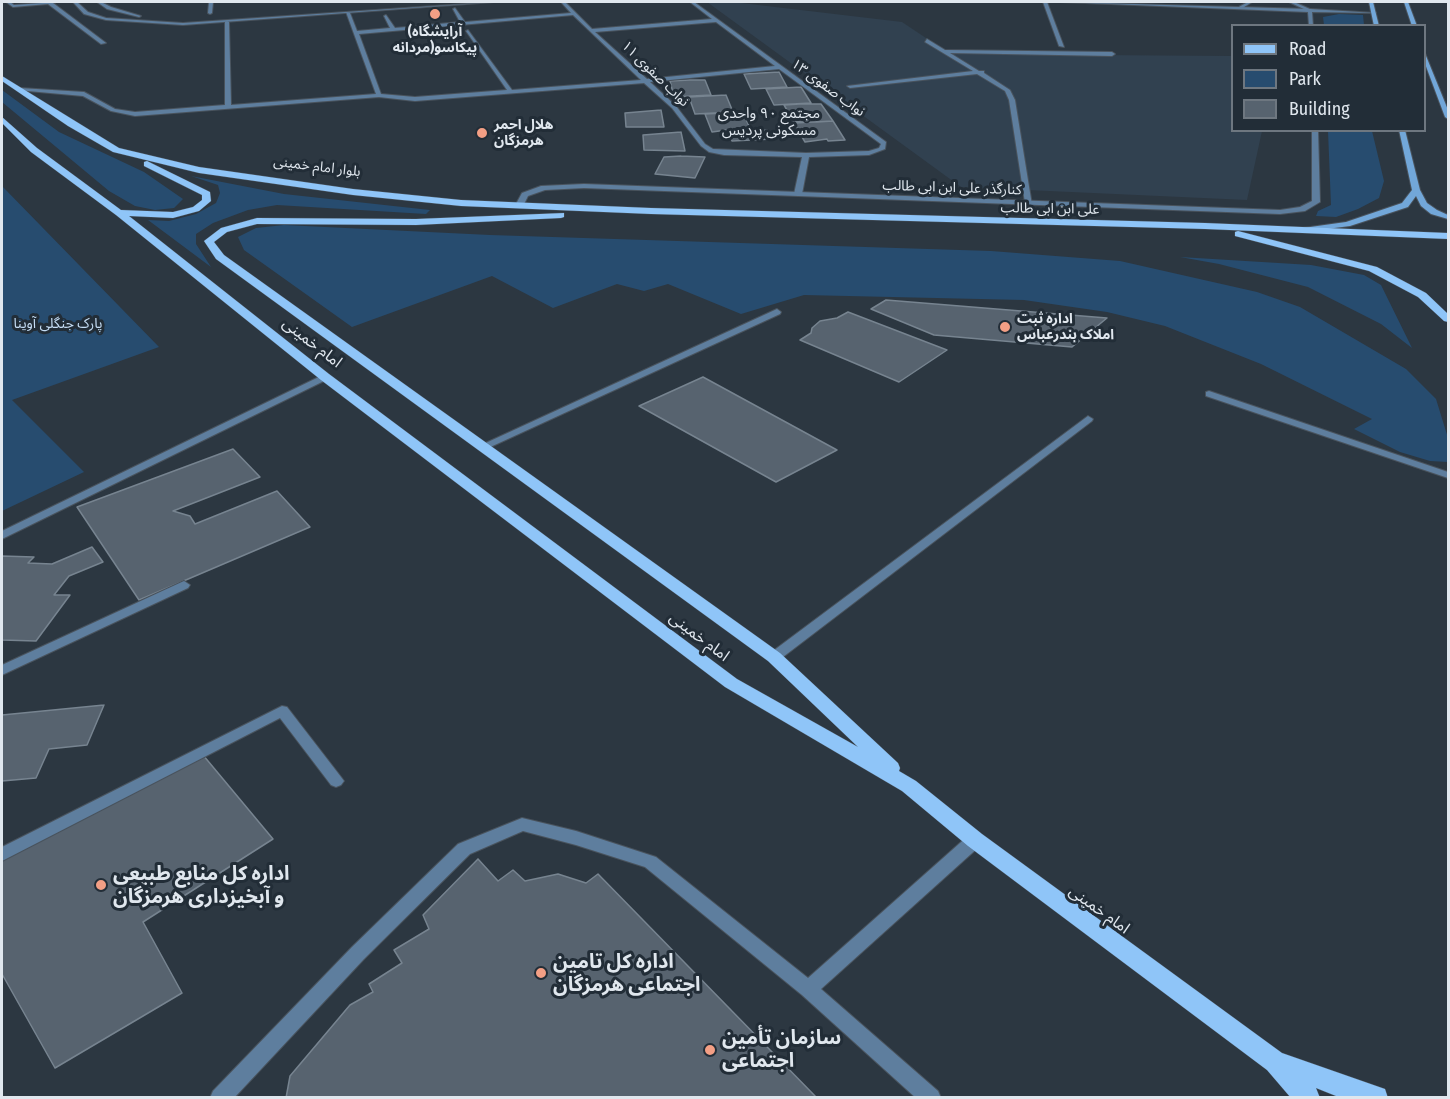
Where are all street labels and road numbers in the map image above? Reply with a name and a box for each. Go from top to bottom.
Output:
street label: نواب صفوی ۱۱ [618,38,692,110]
street label: نواب صفوی ۱۳ [788,56,868,120]
street label: بلوار امام خمینی [272,153,362,181]
street label: کنارگذر علی ابن ابی طالب [882,177,1022,199]
street label: علی ابن ابی طالب [1001,200,1099,218]
street label: امام خمینی [278,314,346,372]
street label: امام خمینی [665,608,733,666]
street label: امام خمینی [1065,882,1133,938]

